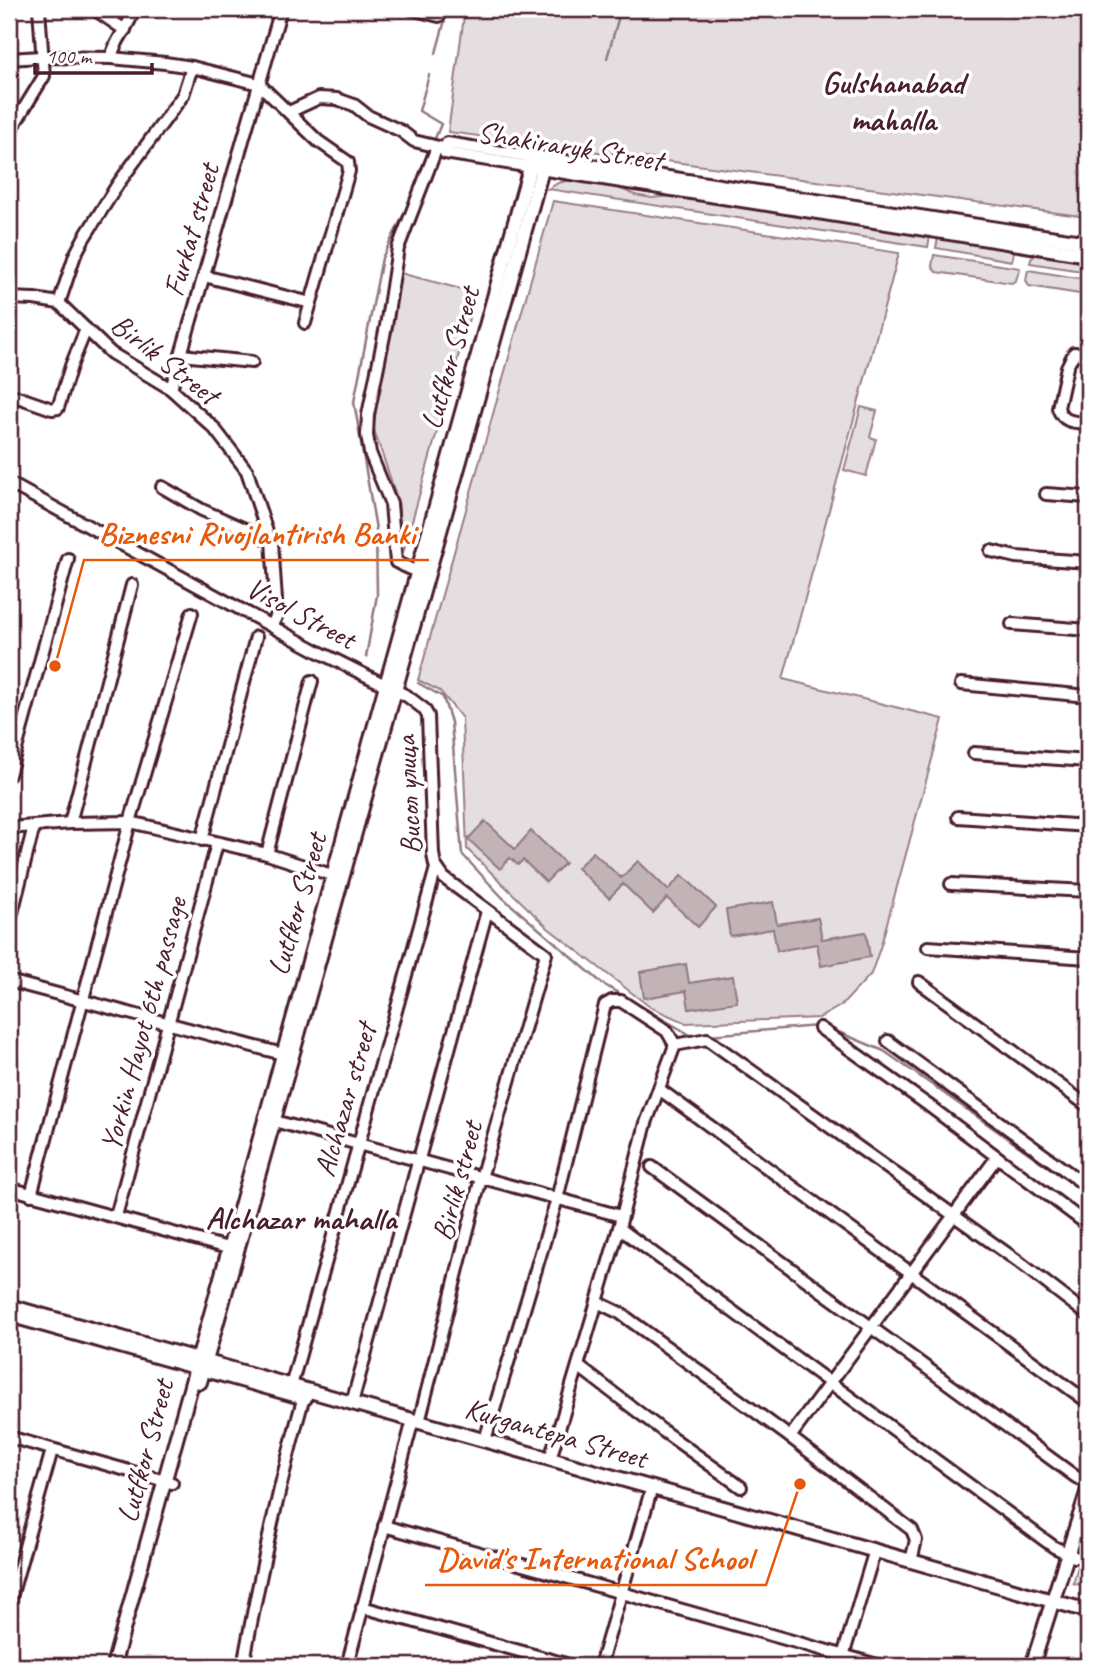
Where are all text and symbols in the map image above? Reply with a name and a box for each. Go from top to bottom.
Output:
scale bar [35,32,152,76]
text: 100 m [46,43,93,69]
district label: Gulshanabad mahalla [822,62,969,140]
street label: Shakiraryk Street [475,113,669,180]
street label: Furkat street [154,157,229,300]
street label: Lutfkor Street [412,280,489,433]
street label: Birlik Street [103,305,230,415]
callout: Biznesni Rivojlantirish Banki [84,507,429,560]
text: Biznesni Rivojlantirish Banki [99,513,419,554]
street label: Visol Street [240,568,365,659]
street label: Висол улица [386,733,430,855]
street label: Lutfkor Street [259,826,336,979]
street label: Yorkin Hayot 6th passage [91,891,196,1155]
street label: Alchazar street [305,1015,386,1181]
street label: Birlik street [423,1114,492,1245]
district label: Alchazar mahalla [206,1198,399,1239]
street label: Lutfkor Street [108,1373,183,1526]
street label: Kurgantepa Street [461,1389,654,1478]
callout: David's International School [425,1532,766,1585]
text: David's International School [438,1538,759,1579]

